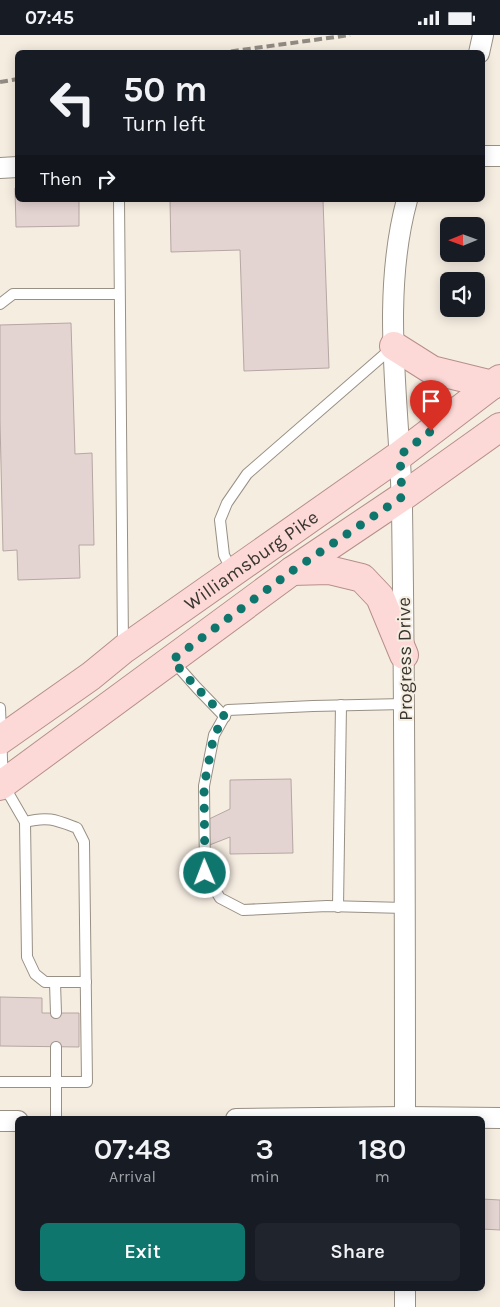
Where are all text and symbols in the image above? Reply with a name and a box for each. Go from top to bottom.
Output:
text: 07:45 [25,7,74,29]
text: 50 m [123,69,208,110]
icon: left [40,70,105,135]
text: Turn left [123,111,206,137]
icon: right [92,165,120,193]
text: Then [40,168,82,190]
north arrow [440,217,485,263]
map controls [440,217,485,317]
button: sound [440,272,485,317]
pin [410,380,452,431]
icon: arrive [417,387,445,415]
street label: Williamsburg Pike [180,506,323,615]
street label: Progress Drive [393,597,417,721]
position arrow [178,846,230,898]
text: 07:48 [94,1131,171,1167]
text: 3 [256,1131,274,1167]
text: 180 [358,1131,406,1167]
text: Arrival [109,1167,156,1186]
text: min [250,1167,279,1186]
text: m [375,1167,390,1186]
button: Exit [40,1223,245,1281]
button: Share [255,1223,460,1281]

